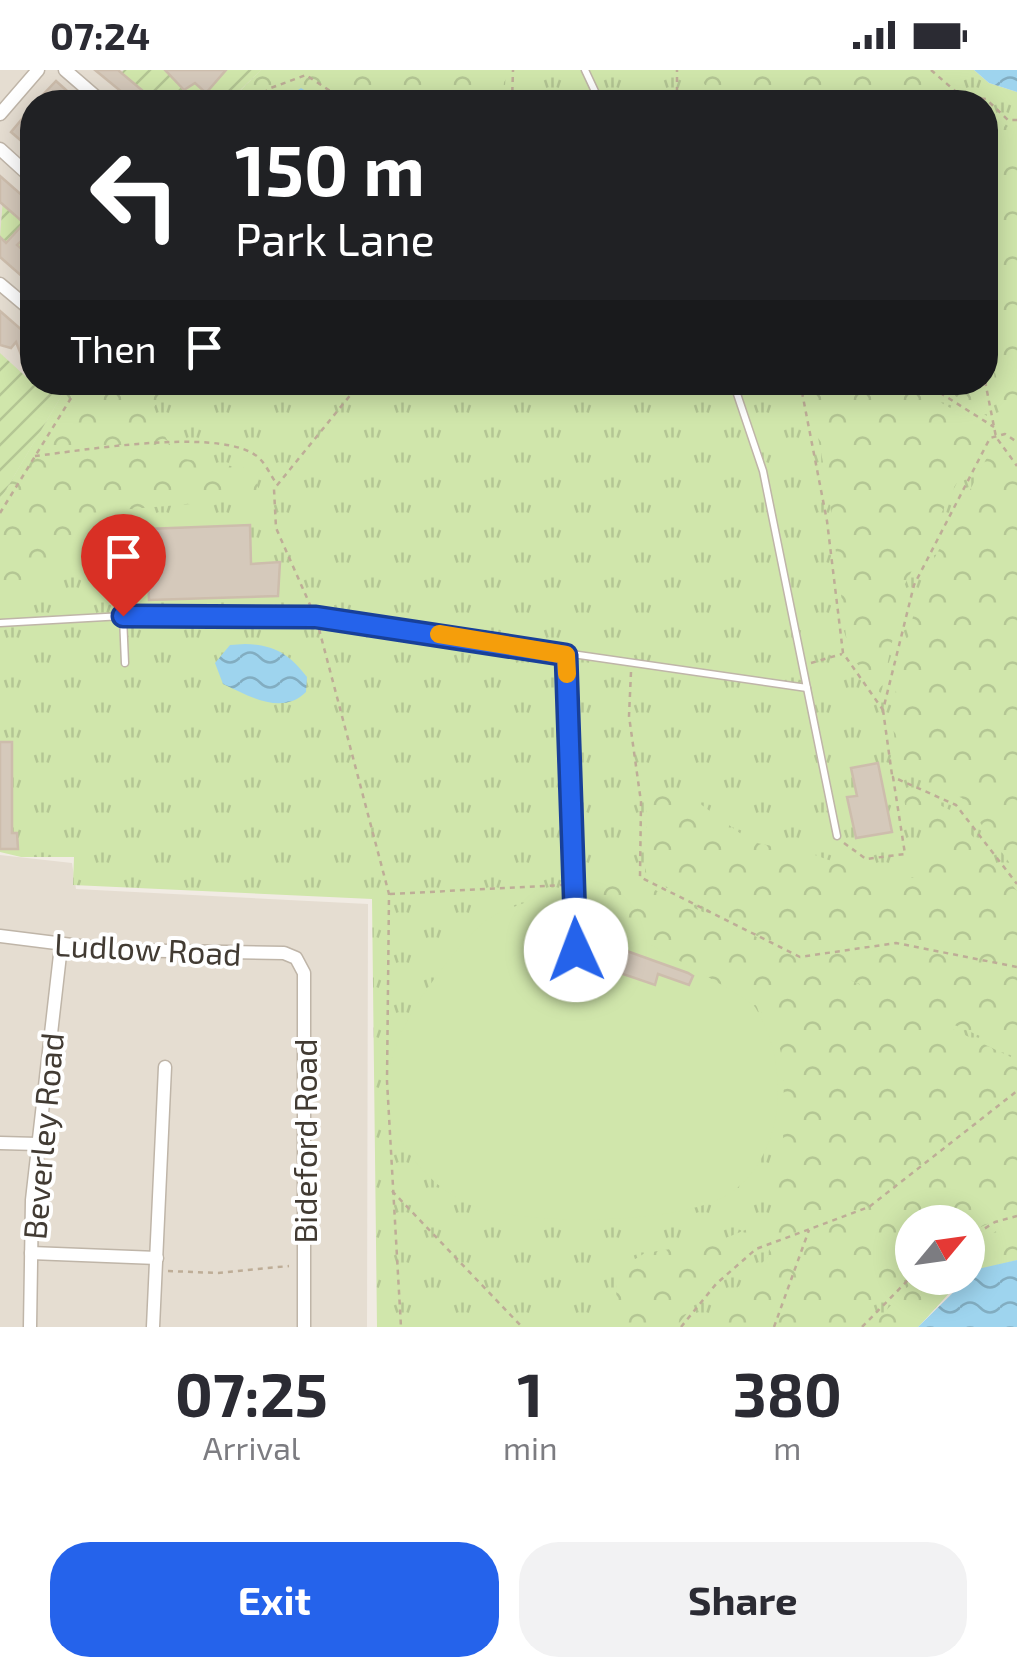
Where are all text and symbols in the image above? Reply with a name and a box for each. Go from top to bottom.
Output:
text: 07:24 [50,12,150,58]
text: 150 m [235,126,425,210]
icon: left [70,130,200,260]
text: Park Lane [235,211,435,265]
icon: arrive [177,320,232,375]
text: Then [70,325,157,371]
pin [81,514,166,617]
icon: arrive [96,529,151,584]
position arrow [524,898,628,1002]
street label: Ludlow Road [54,924,242,972]
street label: Beverley Road [14,1031,70,1241]
street label: Bideford Road [285,1038,323,1244]
north arrow [895,1205,985,1295]
map controls [895,1205,985,1295]
text: 07:25 [175,1357,328,1429]
text: 1 [517,1357,543,1429]
text: 380 [733,1357,842,1429]
text: Arrival [203,1428,300,1466]
text: min [503,1428,558,1466]
text: m [773,1428,801,1466]
button: Exit [50,1542,499,1657]
button: Share [519,1542,967,1657]

